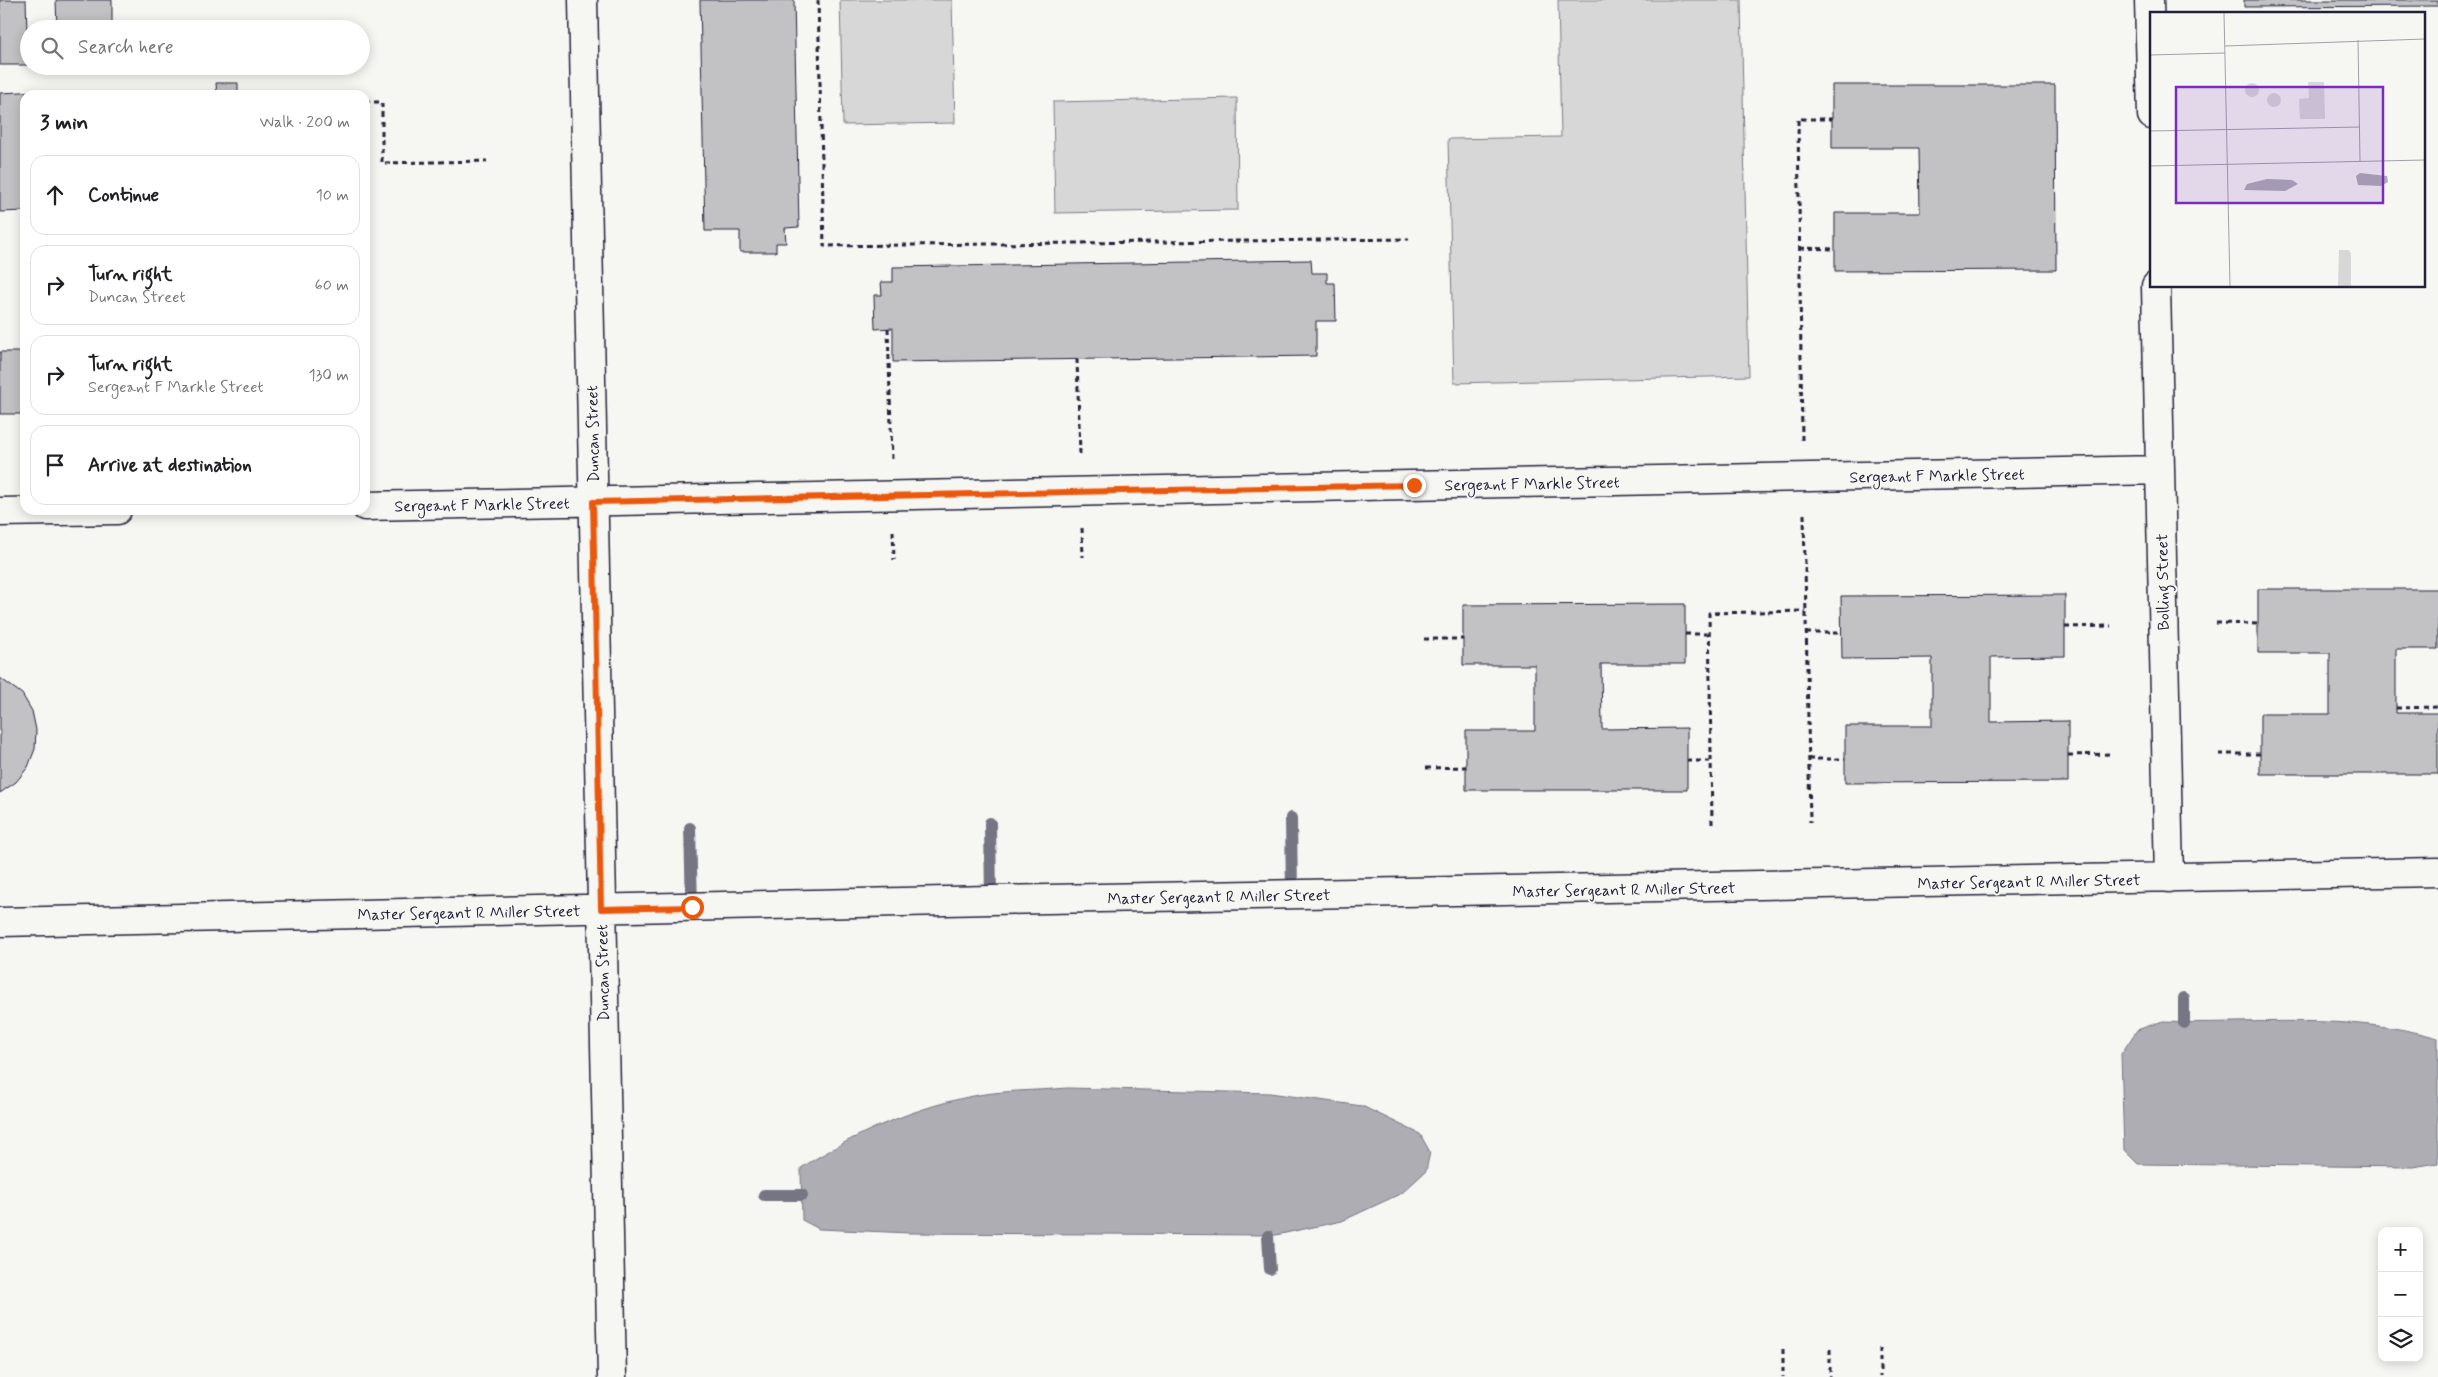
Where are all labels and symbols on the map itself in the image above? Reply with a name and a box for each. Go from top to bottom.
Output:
inset map [2150,12,2426,288]
street label: Duncan Street [582,385,605,483]
street label: Sergeant F Markle Street [1849,464,2025,490]
street label: Sergeant F Markle Street [1444,472,1620,498]
route end [1403,474,1426,497]
street label: Sergeant F Markle Street [394,493,570,519]
street label: Bolling Street [2152,533,2176,631]
street label: Master Sergeant R Miller Street [1917,870,2141,895]
street label: Master Sergeant R Miller Street [1512,878,1736,903]
street label: Master Sergeant R Miller Street [1107,885,1331,910]
route start [681,896,704,919]
street label: Master Sergeant R Miller Street [357,901,581,926]
street label: Duncan Street [592,924,615,1022]

